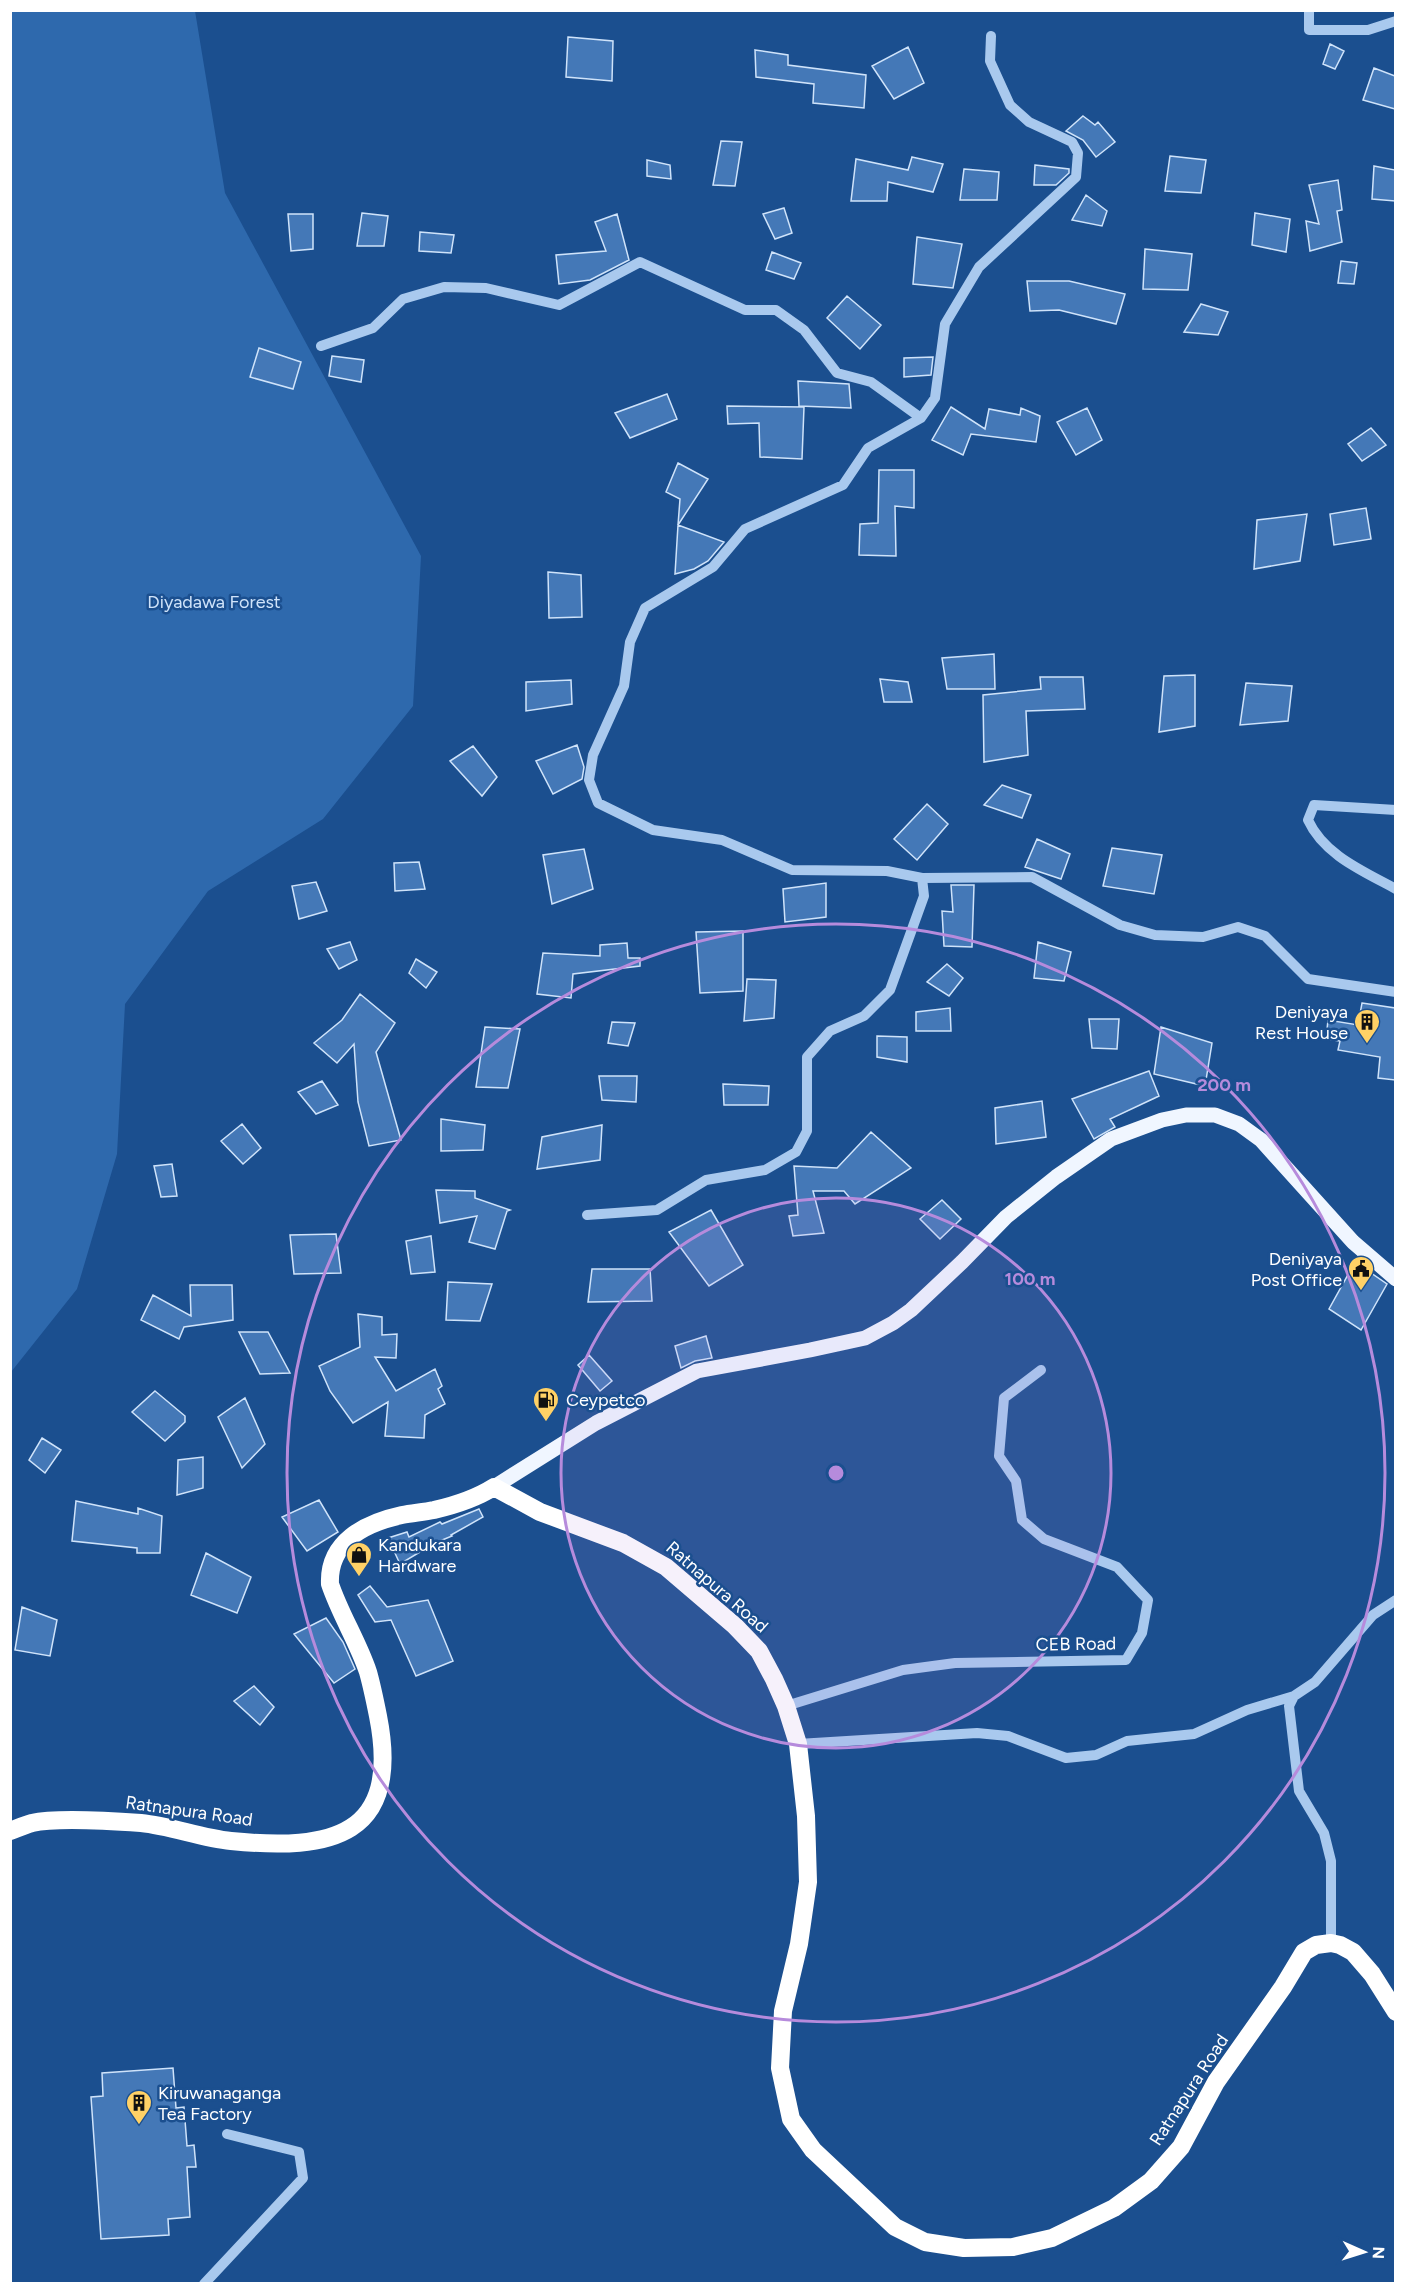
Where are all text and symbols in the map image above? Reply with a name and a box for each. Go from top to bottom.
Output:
park label: Diyadawa Forest [147,591,281,613]
place label: Deniyaya Rest House [1255,1001,1348,1044]
building icon: Deniyaya Rest House [1352,1007,1382,1045]
text: 200 m [1197,1074,1251,1096]
place label: Deniyaya Post Office [1251,1248,1342,1291]
public building icon: Deniyaya Post Office [1346,1254,1376,1292]
text: 100 m [1005,1268,1055,1290]
fuel station icon: Ceypetco [531,1385,561,1423]
place label: Ceypetco [566,1389,645,1411]
centre of rings [826,1463,846,1483]
place label: Kandukara Hardware [378,1534,462,1577]
street label: Ratnapura Road [661,1537,773,1637]
shop icon: Kandukara Hardware [344,1540,374,1578]
street label: CEB Road [1036,1632,1116,1656]
street label: Ratnapura Road [124,1791,254,1831]
street label: Ratnapura Road [1145,2030,1233,2150]
place label: Kiruwanaganga Tea Factory [158,2082,281,2125]
building icon: Kiruwanaganga Tea Factory [124,2088,154,2126]
north arrow [1334,2222,1394,2282]
text: N [1369,2246,1388,2259]

